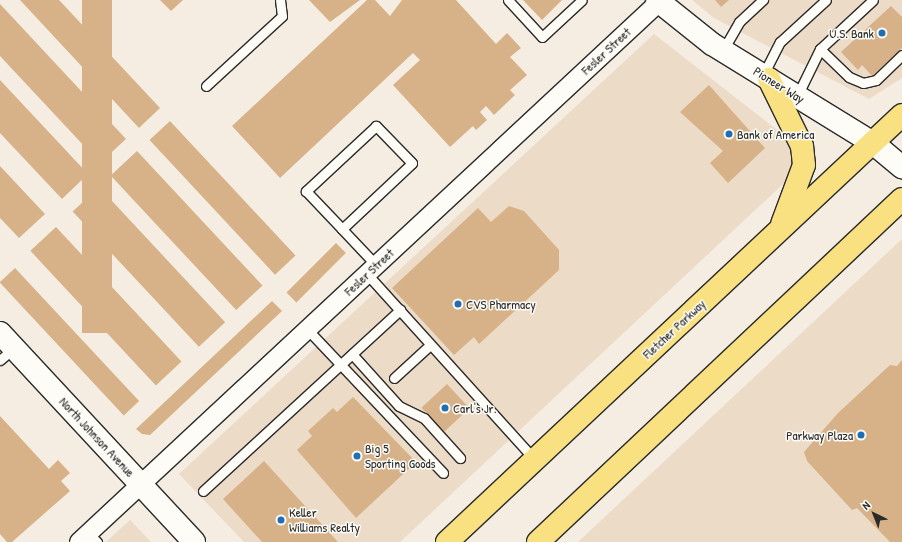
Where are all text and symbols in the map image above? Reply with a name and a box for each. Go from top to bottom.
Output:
street label: Fesler Street [578,24,634,78]
place label: U.S. Bank [829,25,874,41]
marker: U.S. Bank [877,28,887,38]
street label: Pioneer Way [751,63,807,107]
place label: Bank of America [737,126,814,142]
marker: Bank of America [724,129,734,139]
street label: Fesler Street [341,245,397,299]
place label: CVS Pharmacy [466,296,536,312]
street label: Fletcher Parkway [639,296,709,362]
marker: CVS Pharmacy [453,299,463,309]
street label: North Johnson Avenue [56,394,138,480]
place label: Carl's Jr. [453,400,496,416]
marker: Carl's Jr. [440,403,450,413]
place label: Parkway Plaza [786,427,853,443]
marker: Parkway Plaza [856,430,866,440]
place label: Big 5 Sporting Goods [365,441,436,472]
marker: Big 5 Sporting Goods [352,451,362,461]
north arrow [854,494,894,534]
text: N [859,498,873,512]
place label: Keller Williams Realty [289,505,360,536]
marker: Keller Williams Realty [276,515,286,525]

